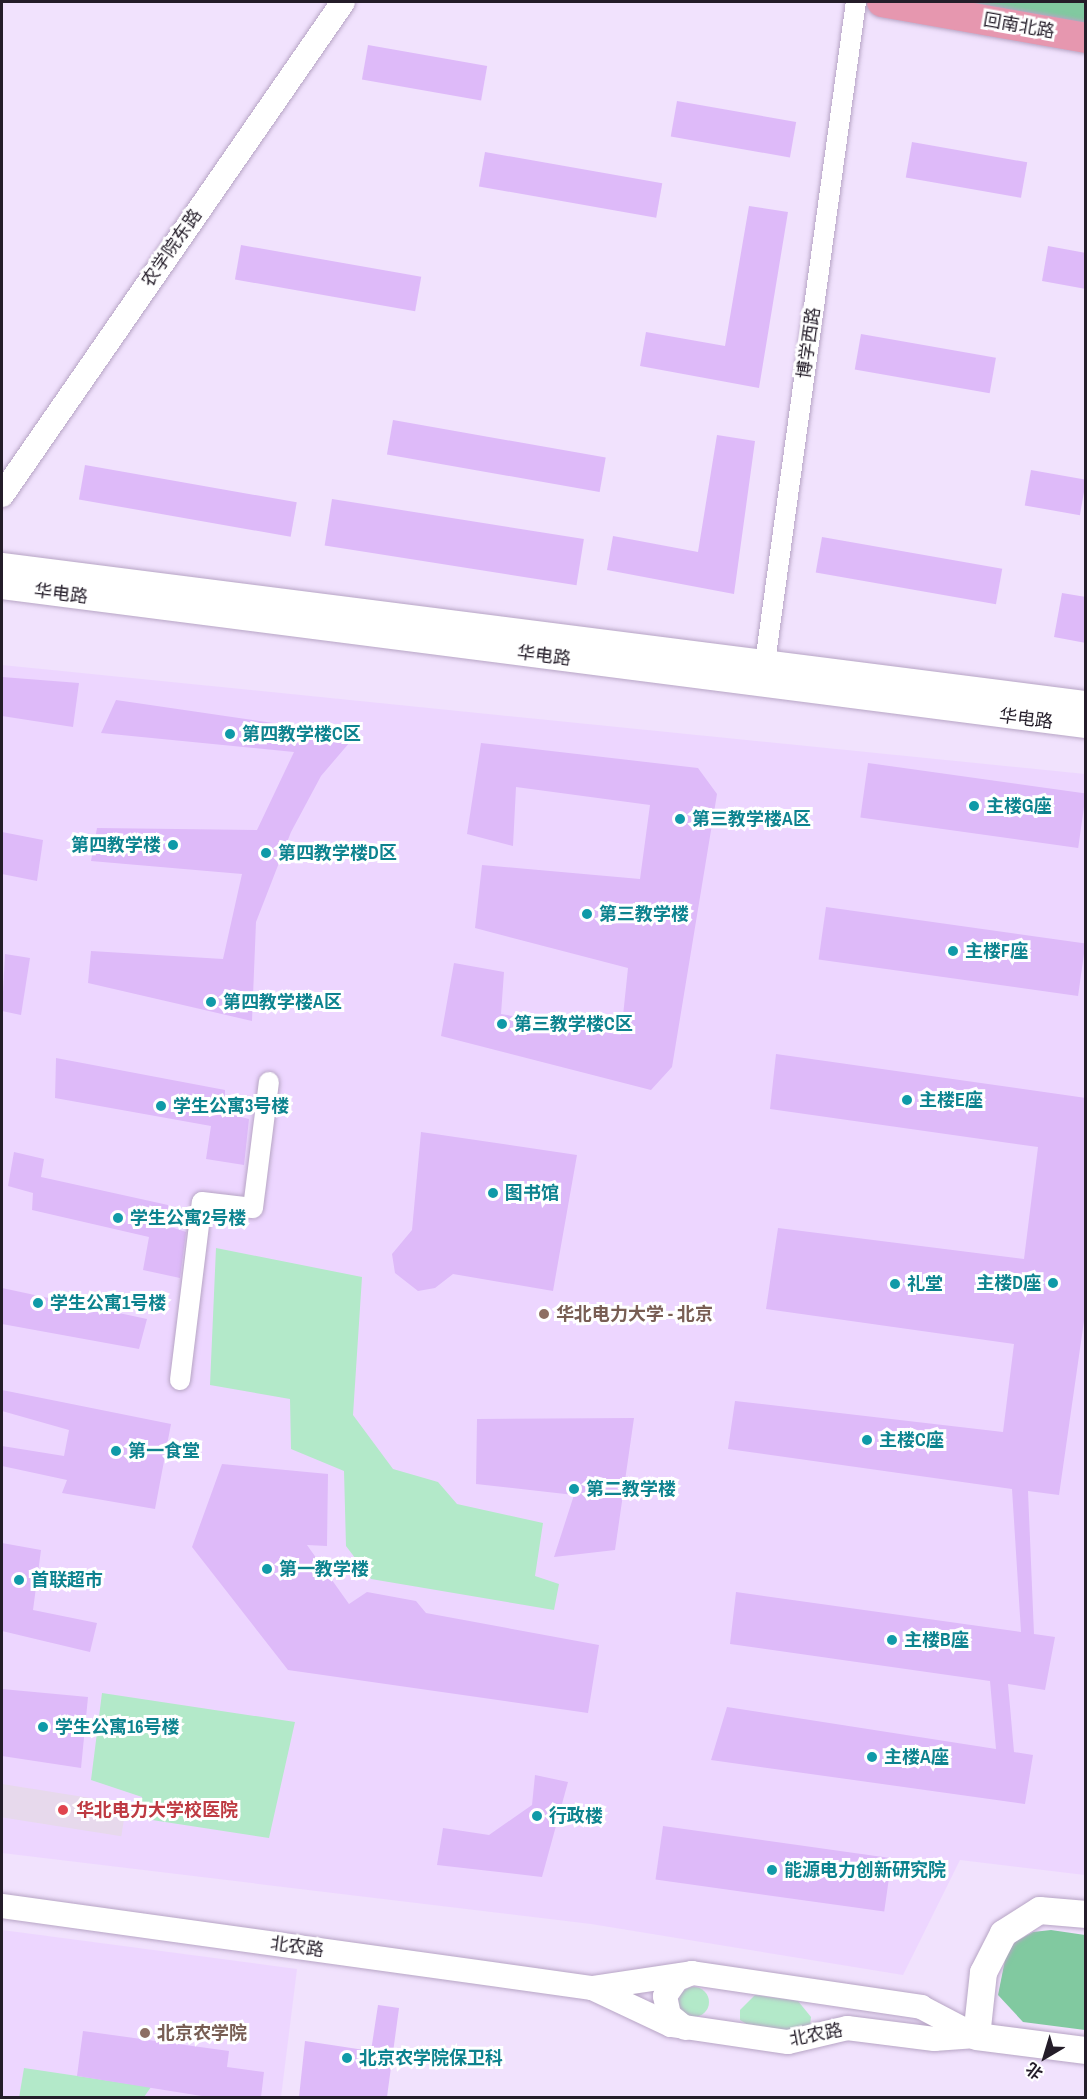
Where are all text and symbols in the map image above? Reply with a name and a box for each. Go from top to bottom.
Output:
street label: 回南北路 [982,9,1056,43]
street label: 农学院东路 [137,205,207,291]
street label: 博学西路 [793,306,825,380]
street label: 华电路 [33,580,89,608]
street label: 华电路 [516,642,572,670]
street label: 华电路 [998,705,1054,733]
place label: 第四教学楼C区 [242,723,361,745]
marker: 第四教学楼C区 [223,727,237,741]
place label: 主楼G座 [986,795,1051,817]
marker: 主楼G座 [967,799,981,813]
place label: 第三教学楼A区 [692,808,811,830]
marker: 第三教学楼A区 [673,812,687,826]
place label: 第四教学楼 [71,834,161,856]
marker: 第四教学楼 [166,838,180,852]
place label: 第四教学楼D区 [278,842,397,864]
marker: 第四教学楼D区 [259,846,273,860]
place label: 第三教学楼 [599,903,689,925]
marker: 第三教学楼 [580,907,594,921]
place label: 主楼F座 [965,940,1028,962]
marker: 主楼F座 [946,944,960,958]
place label: 第四教学楼A区 [223,991,342,1013]
marker: 第四教学楼A区 [204,995,218,1009]
place label: 第三教学楼C区 [514,1013,633,1035]
marker: 第三教学楼C区 [495,1017,509,1031]
place label: 主楼E座 [919,1089,983,1111]
marker: 主楼E座 [900,1093,914,1107]
place label: 学生公寓3号楼 [173,1095,289,1117]
marker: 学生公寓3号楼 [154,1099,168,1113]
place label: 图书馆 [505,1182,559,1204]
marker: 图书馆 [486,1186,500,1200]
place label: 学生公寓2号楼 [130,1207,246,1229]
marker: 学生公寓2号楼 [111,1211,125,1225]
place label: 主楼D座 [976,1272,1041,1294]
place label: 礼堂 [907,1273,943,1295]
marker: 主楼D座 [1046,1276,1060,1290]
marker: 礼堂 [888,1277,902,1291]
place label: 学生公寓1号楼 [50,1292,166,1314]
marker: 学生公寓1号楼 [31,1296,45,1310]
place label: 华北电力大学 - 北京 [556,1303,713,1325]
marker: 华北电力大学 - 北京 [537,1307,551,1321]
place label: 主楼C座 [879,1429,944,1451]
marker: 主楼C座 [860,1433,874,1447]
place label: 第一食堂 [128,1440,200,1462]
marker: 第一食堂 [109,1444,123,1458]
place label: 第二教学楼 [586,1478,676,1500]
marker: 第二教学楼 [567,1482,581,1496]
place label: 第一教学楼 [279,1558,369,1580]
marker: 第一教学楼 [260,1562,274,1576]
place label: 首联超市 [31,1569,103,1591]
marker: 首联超市 [12,1573,26,1587]
place label: 主楼B座 [904,1629,969,1651]
marker: 主楼B座 [885,1633,899,1647]
place label: 学生公寓16号楼 [55,1716,179,1738]
marker: 学生公寓16号楼 [36,1720,50,1734]
place label: 主楼A座 [884,1746,949,1768]
marker: 主楼A座 [865,1750,879,1764]
place label: 华北电力大学校医院 [76,1799,238,1821]
marker: 华北电力大学校医院 [54,1801,72,1819]
place label: 行政楼 [549,1805,603,1827]
marker: 行政楼 [530,1809,544,1823]
place label: 能源电力创新研究院 [784,1859,946,1881]
marker: 能源电力创新研究院 [765,1863,779,1877]
street label: 北农路 [269,1933,325,1961]
street label: 北农路 [787,2019,845,2051]
place label: 北京农学院 [157,2022,247,2044]
marker: 北京农学院 [138,2026,152,2040]
north arrow [1015,2027,1075,2087]
place label: 北京农学院保卫科 [359,2047,503,2069]
marker: 北京农学院保卫科 [340,2051,354,2065]
text: 北 [1021,2058,1047,2085]

